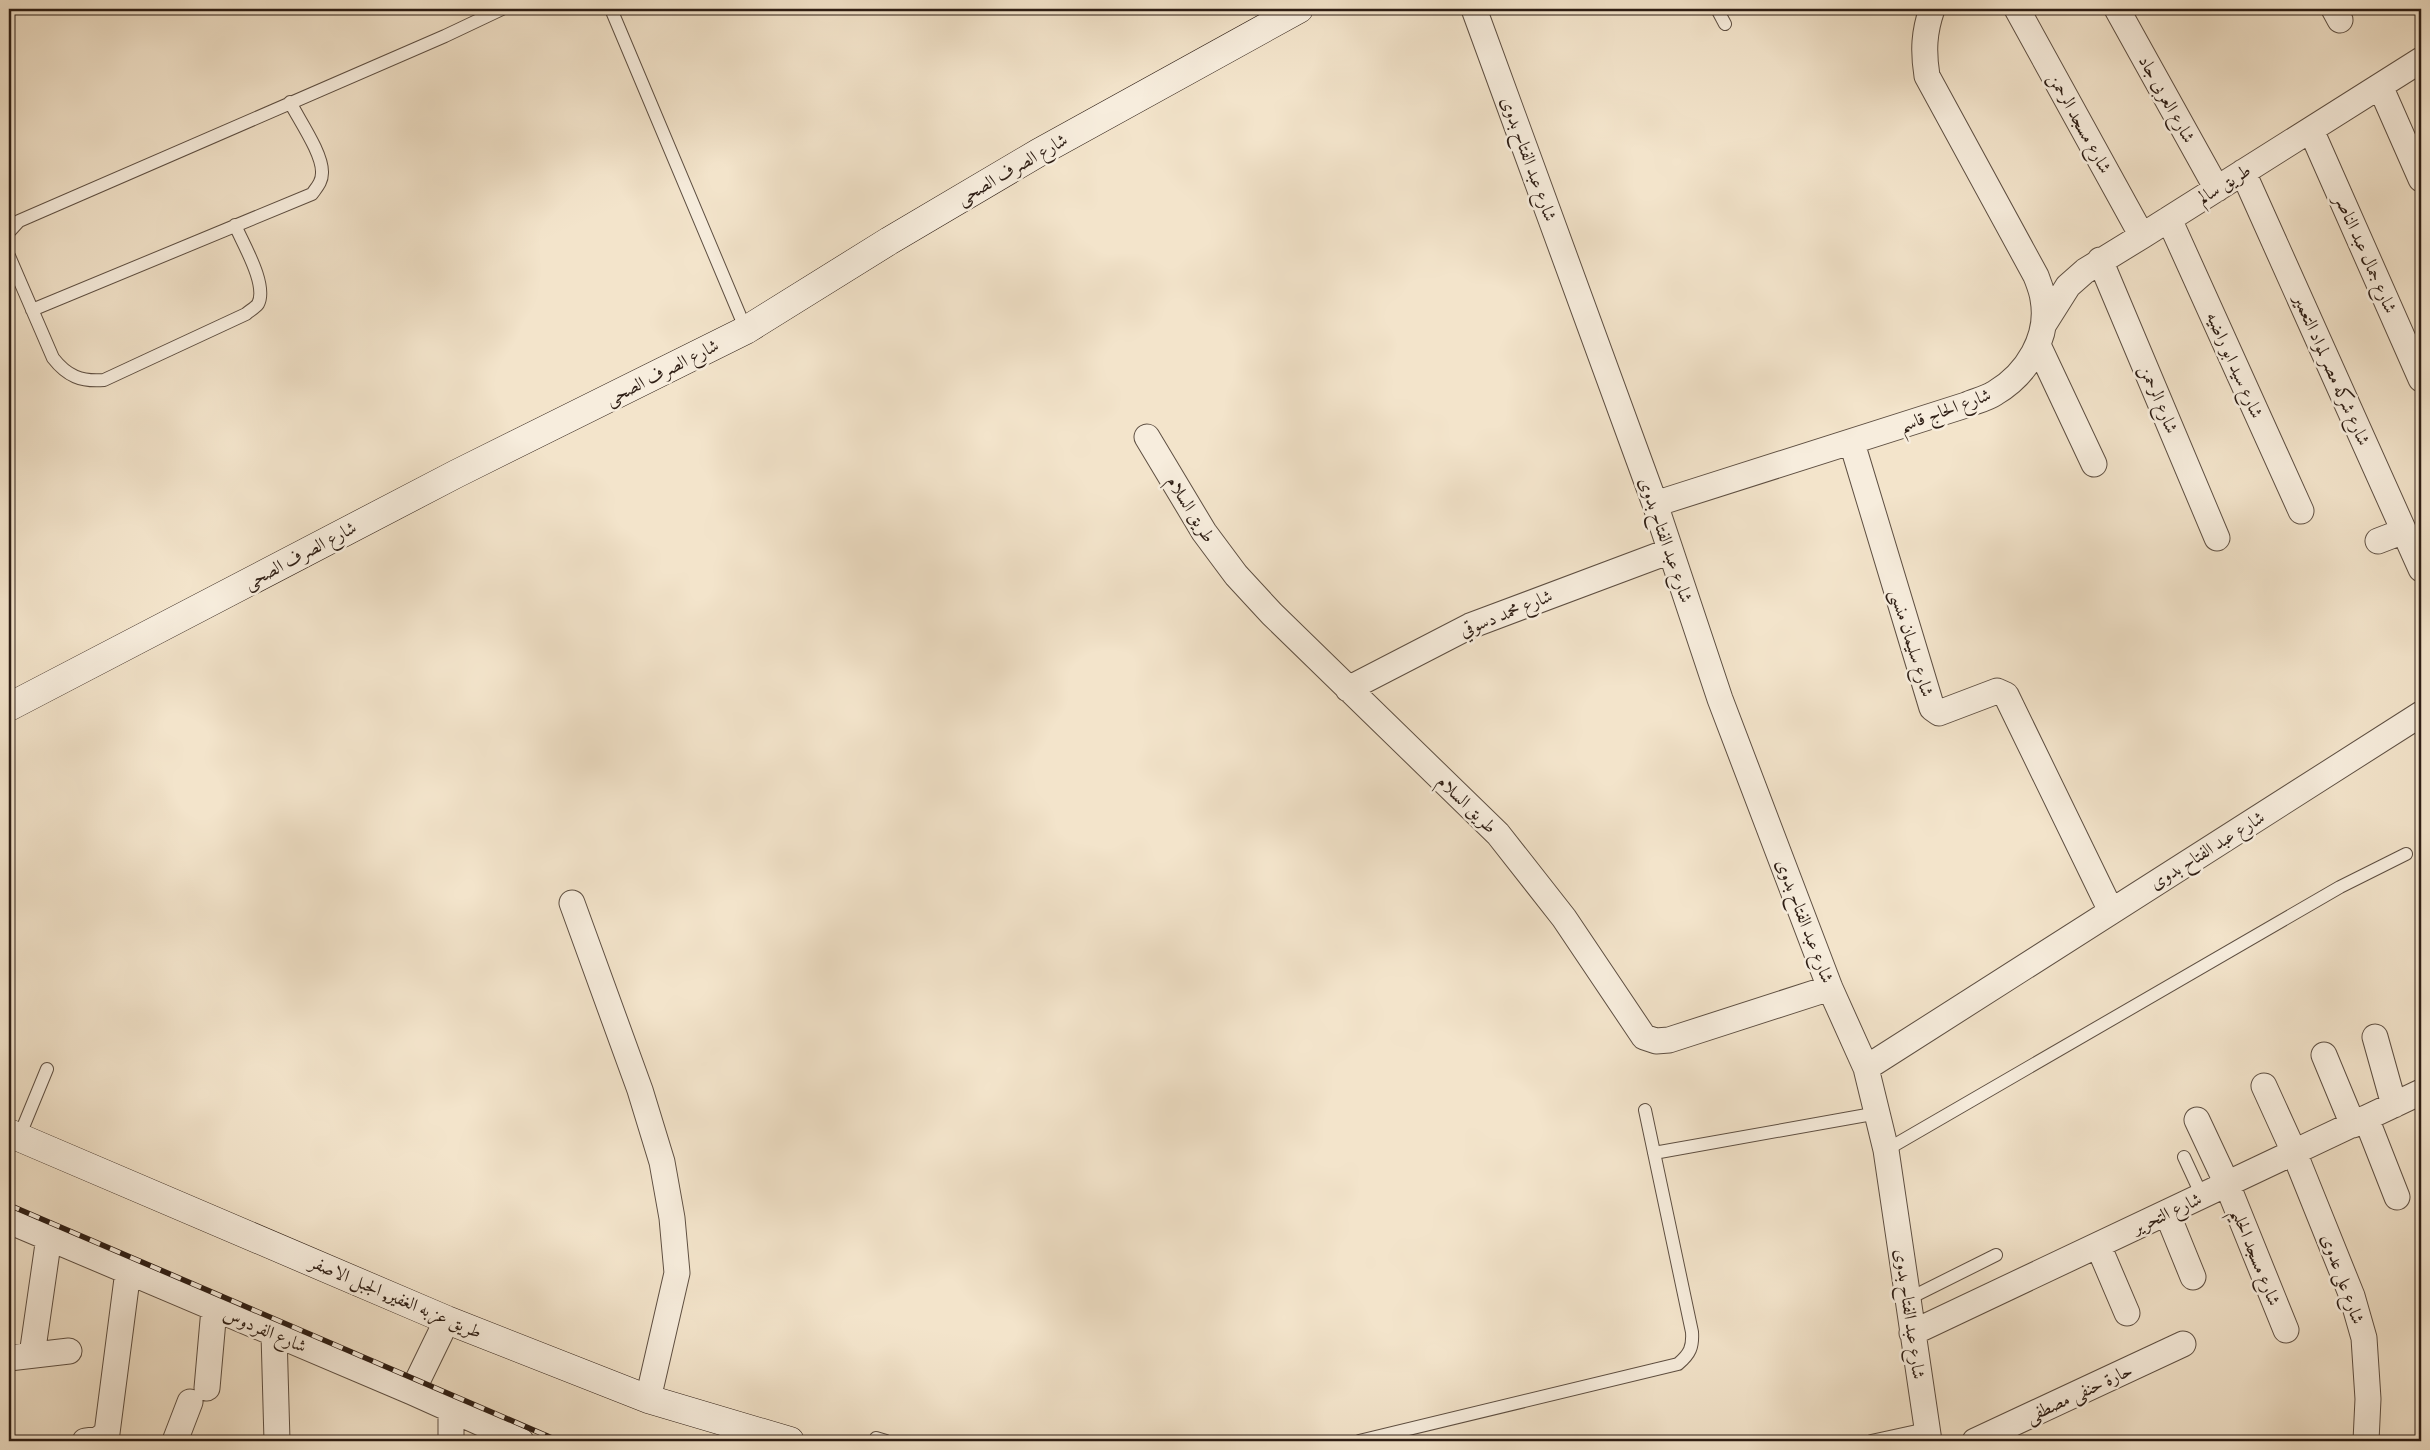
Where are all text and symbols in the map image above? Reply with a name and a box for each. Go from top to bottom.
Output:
street label: شارع العربى جاد [2130,52,2199,149]
street label: شارع مسجد الرحمن [2040,69,2116,179]
street label: شارع عبد الفتاح بدوى [1492,94,1561,226]
street label: شارع الصرف الصحى [953,129,1073,213]
street label: طريق سالم [2194,160,2258,213]
street label: شارع جمال عبد الناصر [2326,190,2401,318]
street label: شارع شركه مصر لمواد التعمير [2284,289,2375,450]
street label: شارع سيد ابو راضيه [2198,309,2267,423]
street label: شارع الصرف الصحى [602,335,724,414]
street label: شارع الرحمن [2131,362,2182,438]
street label: شارع الحاج قاسم [1896,384,1996,443]
street label: طريق السلام [1158,472,1219,549]
street label: شارع عبد الفتاح بدوى [1630,475,1697,607]
street label: شارع الصرف الصحى [240,517,362,597]
street label: شارع محمد دسوقي [1457,585,1557,645]
street label: شارع سليمان منسى [1881,587,1938,701]
street label: طريق السلام [1429,771,1501,841]
street label: شارع عبد الفتاح بدوى [2146,807,2271,898]
street label: شارع عبد الفتاح بدوى [1767,856,1838,988]
street label: شارع التحرير [2128,1188,2207,1243]
street label: شارع مسجد الحليم [2220,1205,2285,1312]
street label: شارع على عدوى [2313,1231,2369,1328]
street label: شارع عبد الفتاح بدوى [1885,1248,1929,1381]
street label: طريق عزبه الغفير, الجبل الاصفر [304,1251,485,1345]
street label: شارع الفردوس [219,1304,310,1361]
street label: حارة حنفى مصطفى [2023,1360,2137,1429]

